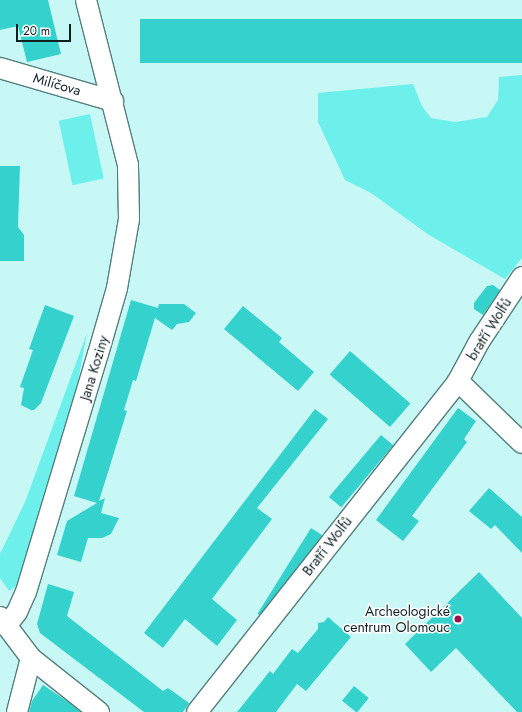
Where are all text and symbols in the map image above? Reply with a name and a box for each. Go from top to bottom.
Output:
scale bar [18,16,73,42]
text: 20 m [23,22,50,40]
street label: Milíčova [31,69,83,99]
street label: bratří Wolfů [463,295,515,363]
street label: Jana Koziny [76,334,112,402]
street label: Bratří Wolfů [299,513,355,579]
place label: Archeologické centrum Olomouc [344,603,450,636]
marker: Archeologické centrum Olomouc [453,614,463,624]

